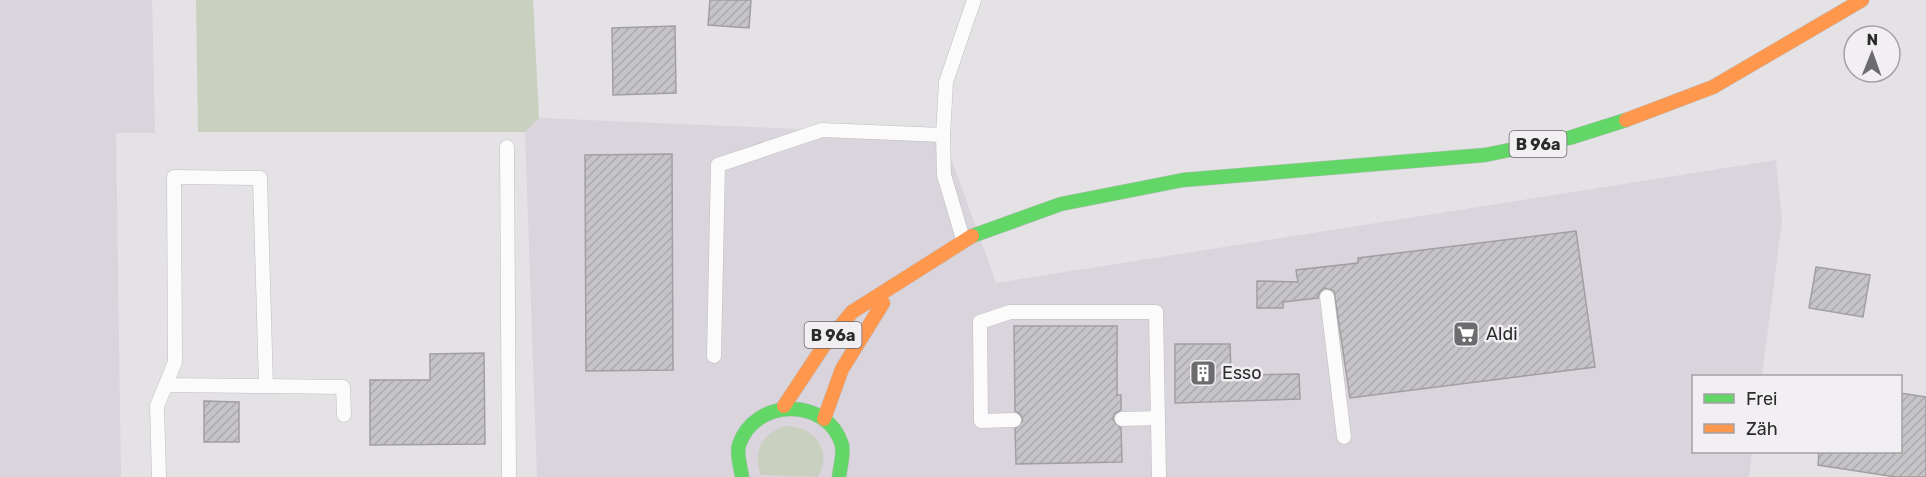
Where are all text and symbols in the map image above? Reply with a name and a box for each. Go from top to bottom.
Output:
north arrow [1842,24,1902,84]
text: N [1866,30,1878,49]
road number: B 96a [1510,131,1566,157]
supermarket icon: Aldi [1451,319,1481,349]
road number: B 96a [804,322,862,348]
place label: Aldi [1486,323,1518,345]
building icon: Esso [1188,358,1218,388]
place label: Esso [1222,362,1262,384]
legend [1692,375,1902,453]
text: Frei [1746,388,1777,410]
text: Zäh [1746,418,1778,440]

